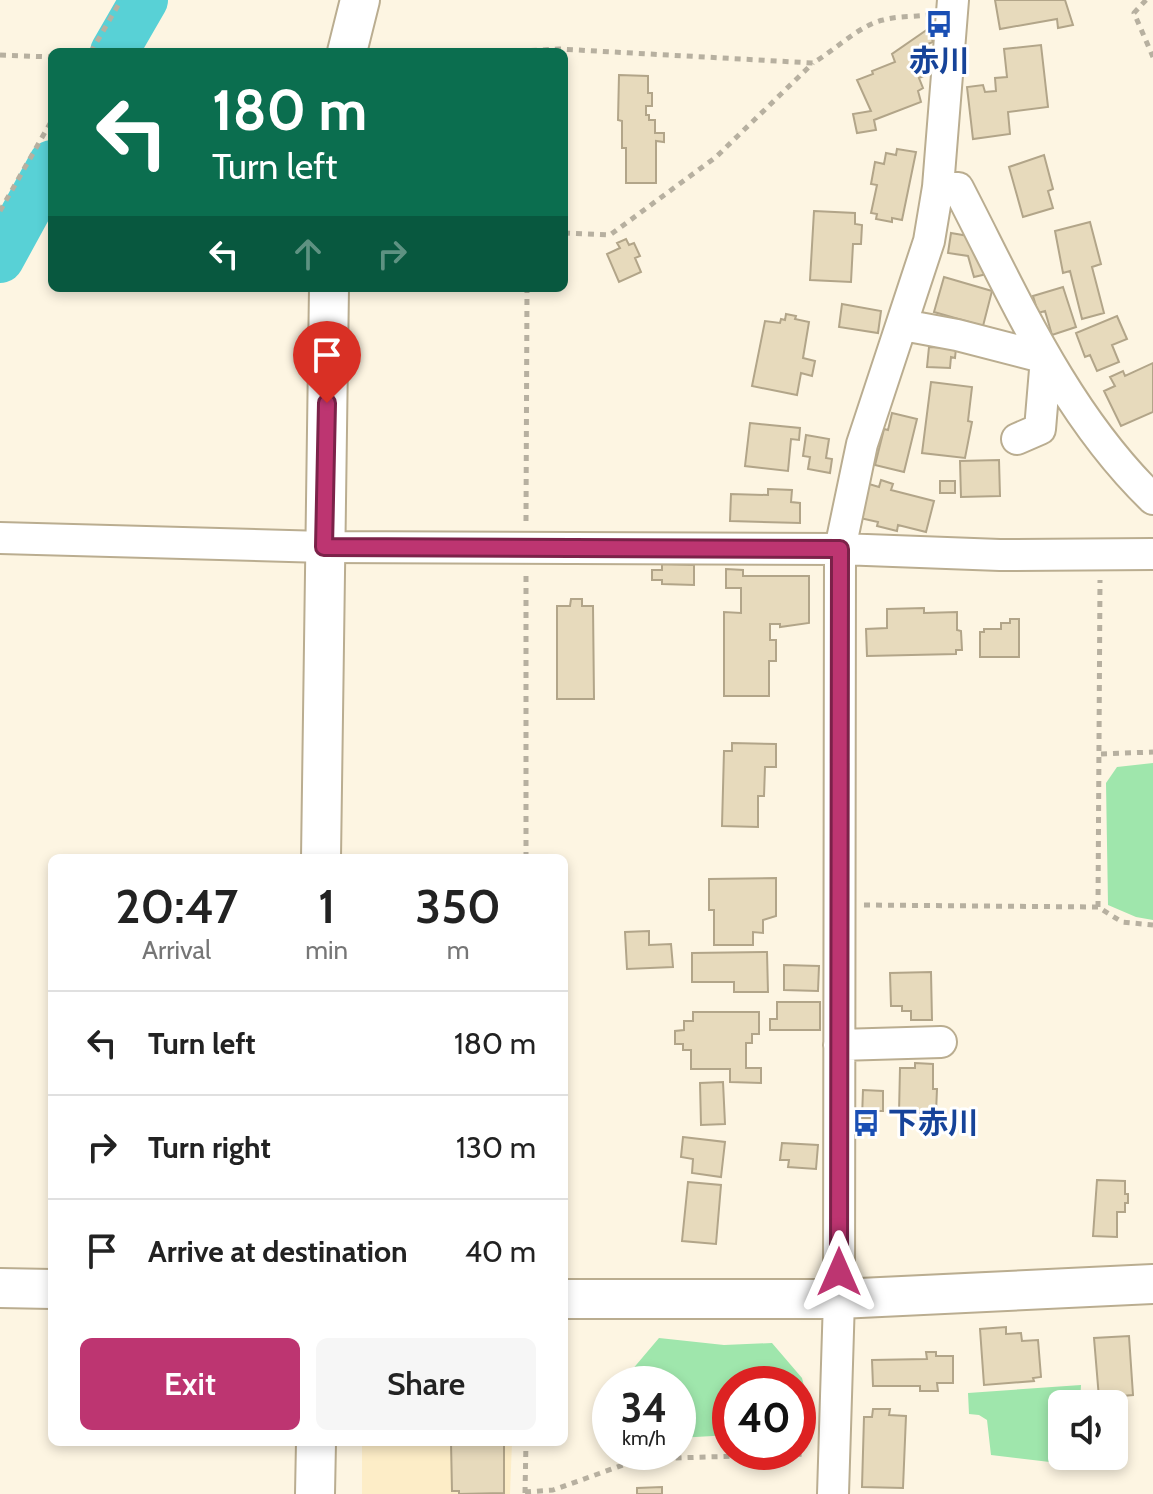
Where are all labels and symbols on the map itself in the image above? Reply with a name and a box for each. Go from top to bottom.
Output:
bus stop icon: 赤川 [924,9,954,39]
place label: 赤川 [909,42,969,79]
pin [293,321,361,403]
place label: 下赤川 [888,1104,978,1141]
bus stop icon: 下赤川 [851,1108,881,1138]
position arrow [797,1230,881,1314]
speed limit sign: 40 [712,1366,816,1470]

